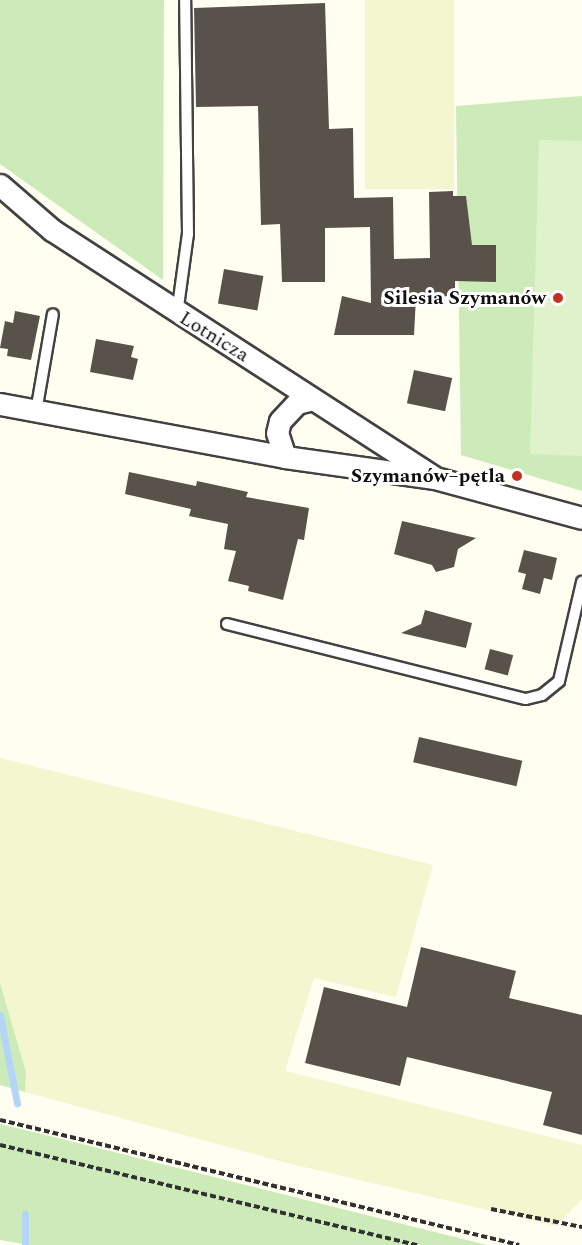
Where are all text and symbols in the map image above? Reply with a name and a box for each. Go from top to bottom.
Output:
place label: Silesia Szymanów [383,286,546,310]
marker: Silesia Szymanów [551,291,565,305]
street label: Lotnicza [175,306,253,368]
place label: Szymanów–pętla [351,464,505,488]
marker: Szymanów–pętla [510,469,524,483]

